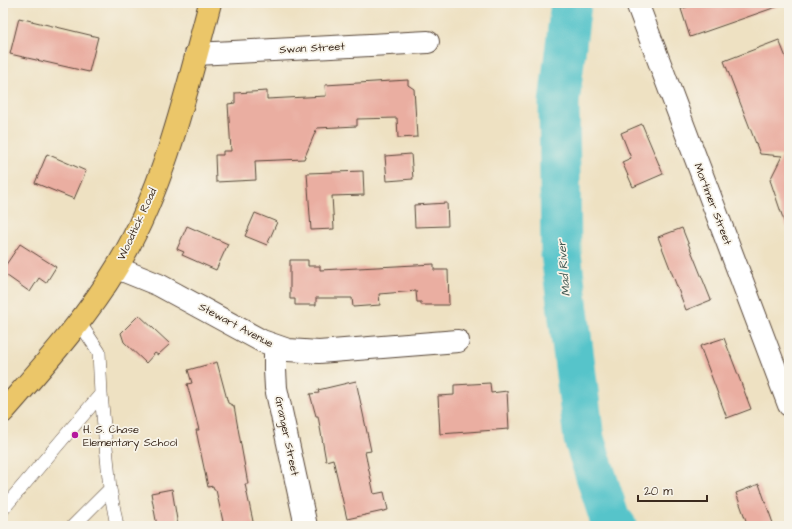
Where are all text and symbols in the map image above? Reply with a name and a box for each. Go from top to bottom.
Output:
street label: Swan Street [279,39,346,57]
street label: Mortimer Street [691,161,736,248]
street label: Woodtick Road [114,185,160,262]
water label: Mad River [553,238,575,297]
street label: Stewart Avenue [196,299,276,351]
street label: Granger Street [270,395,303,478]
place label: H. S. Chase Elementary School [83,422,178,451]
marker: H. S. Chase Elementary School [70,430,80,440]
scale bar [638,477,707,503]
text: 20 m [644,483,673,500]

